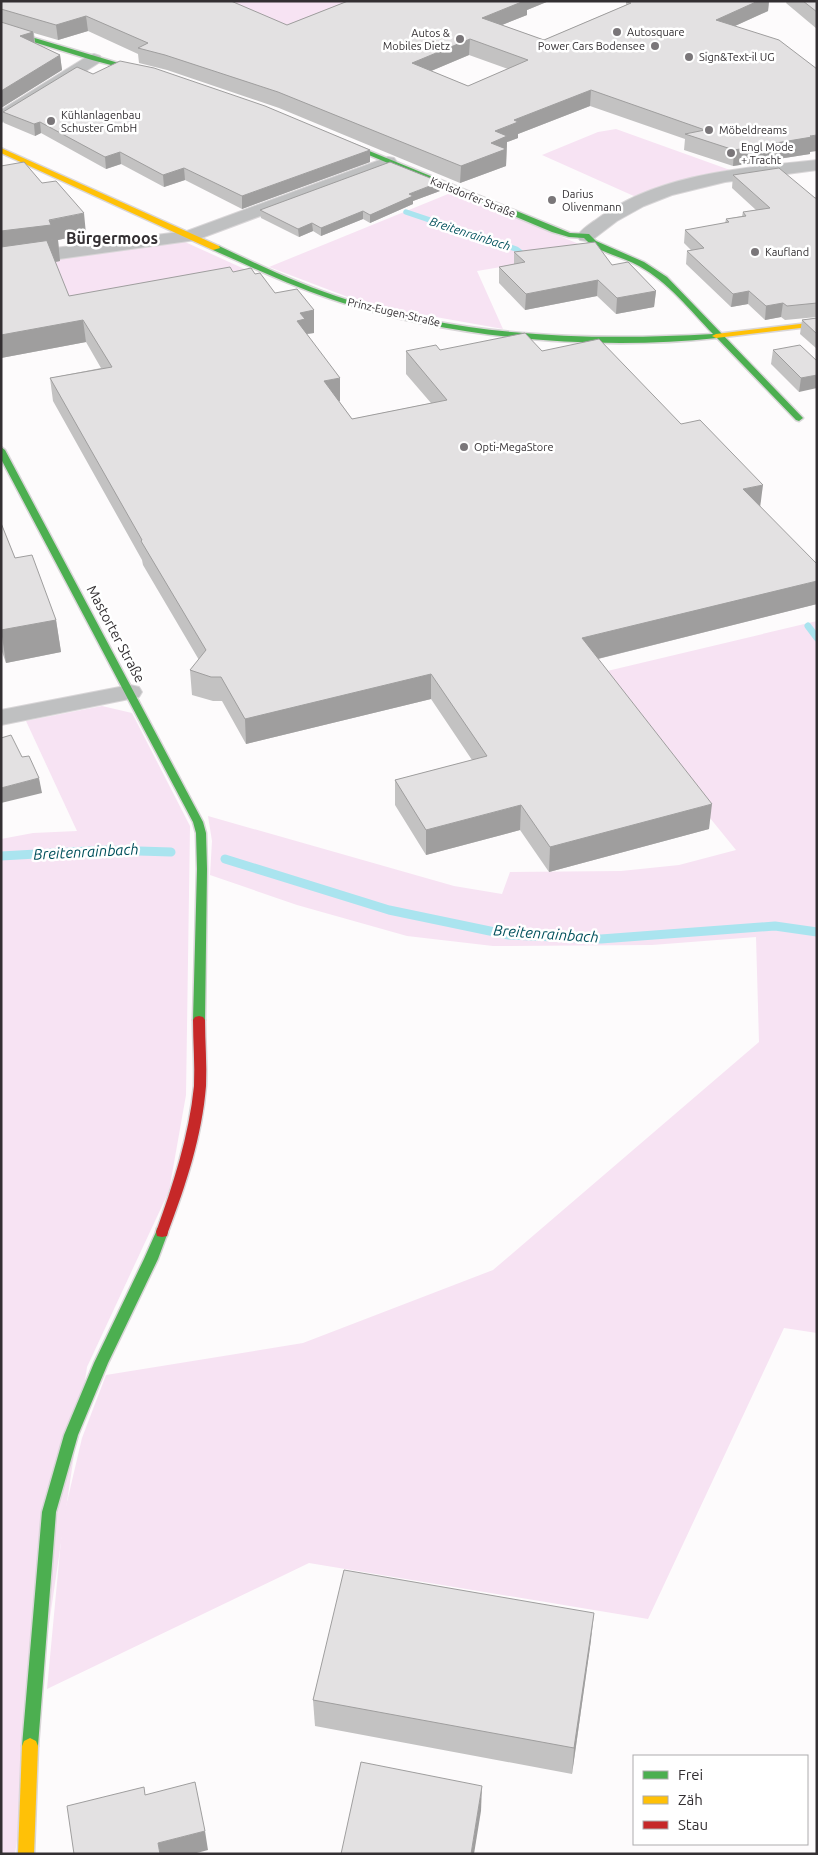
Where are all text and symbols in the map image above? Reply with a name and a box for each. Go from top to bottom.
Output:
marker: Autosquare [611,26,623,38]
place label: Autosquare [627,26,685,38]
place label: Autos & Mobiles Dietz [383,27,451,52]
marker: Autos & Mobiles Dietz [454,33,466,45]
place label: Power Cars Bodensee [538,40,645,52]
marker: Power Cars Bodensee [649,40,661,52]
marker: Sign&Text-il UG [683,51,695,63]
place label: Sign&Text-il UG [699,51,775,63]
place label: Kühlanlagenbau Schuster GmbH [61,109,141,134]
marker: Kühlanlagenbau Schuster GmbH [45,115,57,127]
marker: Möbeldreams [703,124,715,136]
place label: Möbeldreams [719,124,787,136]
place label: Engl Mode + Tracht [741,141,794,166]
marker: Engl Mode + Tracht [725,147,737,159]
street label: Karlsdorfer Straße [429,174,517,220]
place label: Darius Olivenmann [562,188,621,213]
marker: Darius Olivenmann [546,194,558,206]
water label: Breitenrainbach [428,214,512,253]
district label: Bürgermoos [66,229,158,247]
marker: Kaufland [749,246,761,258]
place label: Kaufland [765,246,809,258]
street label: Prinz-Eugen-Straße [346,295,442,329]
marker: Opti-MegaStore [458,441,470,453]
place label: Opti-MegaStore [474,441,554,453]
street label: Mastorter Straße [84,583,148,685]
water label: Breitenrainbach [33,840,139,863]
water label: Breitenrainbach [493,921,599,946]
legend [633,1755,808,1845]
text: Frei [678,1766,703,1783]
text: Zäh [678,1791,703,1808]
text: Stau [678,1816,708,1833]

